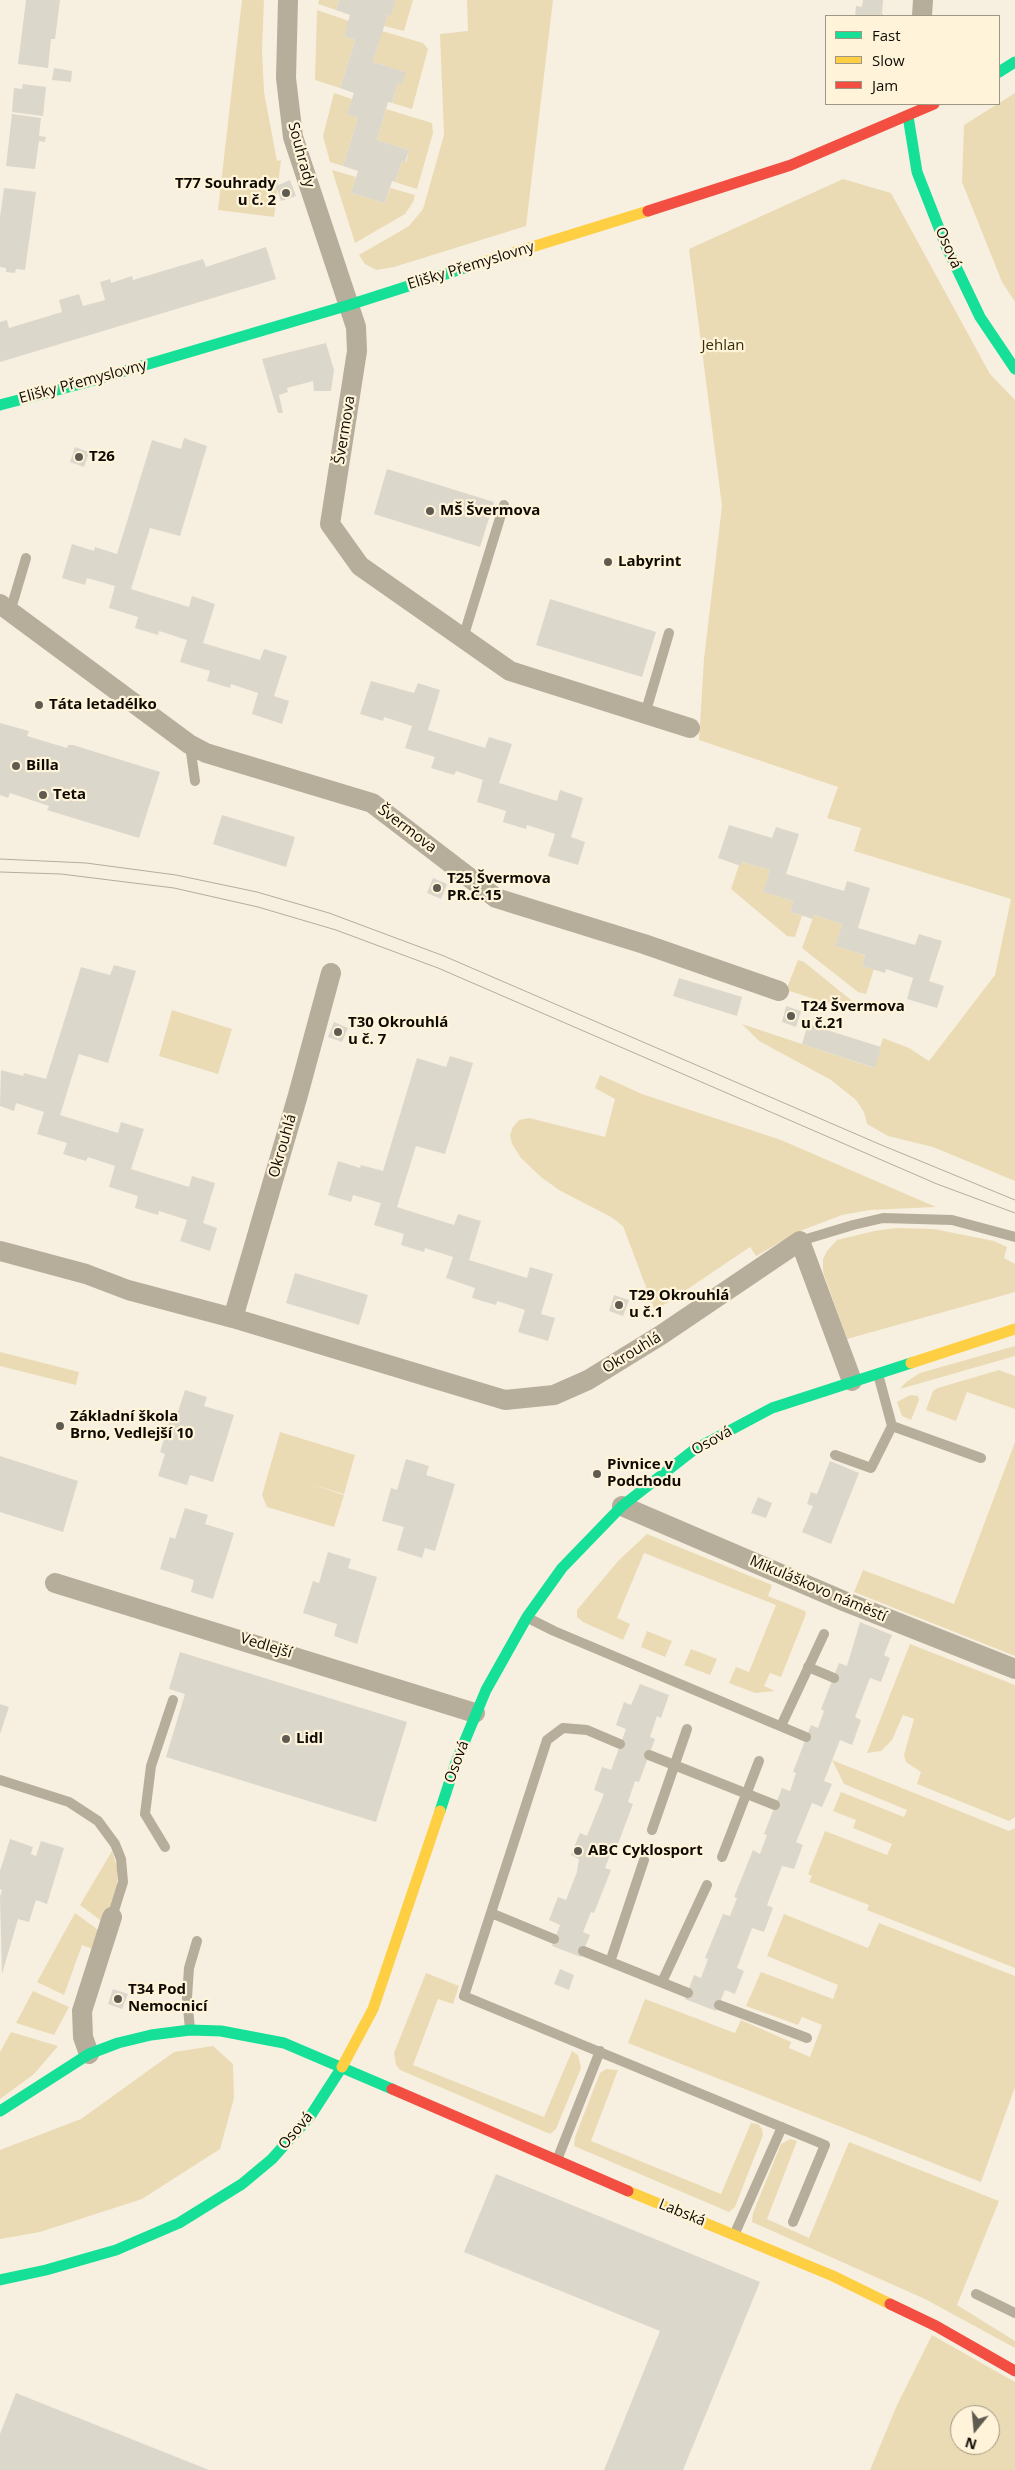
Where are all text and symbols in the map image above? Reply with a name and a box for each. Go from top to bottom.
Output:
legend [825,15,1000,105]
text: Fast [872,25,901,45]
text: Slow [872,50,905,70]
text: Jam [872,75,898,95]
street label: Souhrady [284,120,318,190]
place label: T77 Souhrady u č. 2 [175,175,276,210]
marker: T77 Souhrady u č. 2 [280,187,292,199]
street label: Osová [931,224,965,272]
street label: Elišky Přemyslovny [405,238,537,294]
park label: Jehlan [702,337,744,355]
street label: Elišky Přemyslovny [17,356,149,408]
street label: Švermova [331,395,359,465]
place label: T26 [89,448,115,466]
marker: T26 [73,451,85,463]
place label: MŠ Švermova [440,502,540,520]
marker: MŠ Švermova [424,505,436,517]
place label: Labyrint [618,553,681,571]
marker: Labyrint [602,556,614,568]
place label: Táta letadélko [49,696,157,714]
marker: Táta letadélko [33,699,45,711]
place label: Billa [26,757,59,775]
marker: Billa [10,760,22,772]
place label: Teta [53,786,86,804]
marker: Teta [37,789,49,801]
street label: Švermova [374,801,440,857]
place label: T25 Švermova PR.Č.15 [447,870,551,905]
marker: T25 Švermova PR.Č.15 [431,882,443,894]
place label: T24 Švermova u č.21 [801,998,905,1033]
marker: T24 Švermova u č.21 [785,1010,797,1022]
place label: T30 Okrouhlá u č. 7 [348,1014,448,1049]
marker: T30 Okrouhlá u č. 7 [332,1026,344,1038]
street label: Okrouhlá [265,1112,301,1180]
place label: T29 Okrouhlá u č.1 [629,1287,729,1322]
marker: T29 Okrouhlá u č.1 [613,1299,625,1311]
street label: Okrouhlá [599,1328,665,1378]
place label: Základní škola Brno, Vedlejší 10 [70,1408,193,1443]
marker: Základní škola Brno, Vedlejší 10 [54,1420,66,1432]
street label: Osová [689,1423,735,1459]
place label: Pivnice v Podchodu [607,1456,681,1491]
marker: Pivnice v Podchodu [591,1468,603,1480]
street label: Mikuláškovo náměstí [747,1552,889,1626]
street label: Vedlejší [238,1630,294,1662]
place label: Lidl [296,1730,323,1748]
marker: Lidl [280,1733,292,1745]
street label: Osová [441,1738,473,1786]
place label: ABC Cyklosport [588,1842,703,1860]
marker: ABC Cyklosport [572,1845,584,1857]
place label: T34 Pod Nemocnicí [128,1981,208,2016]
marker: T34 Pod Nemocnicí [112,1993,124,2005]
street label: Osová [275,2109,317,2153]
street label: Labská [656,2196,708,2230]
north arrow [950,2405,1000,2455]
text: N [963,2433,979,2455]

